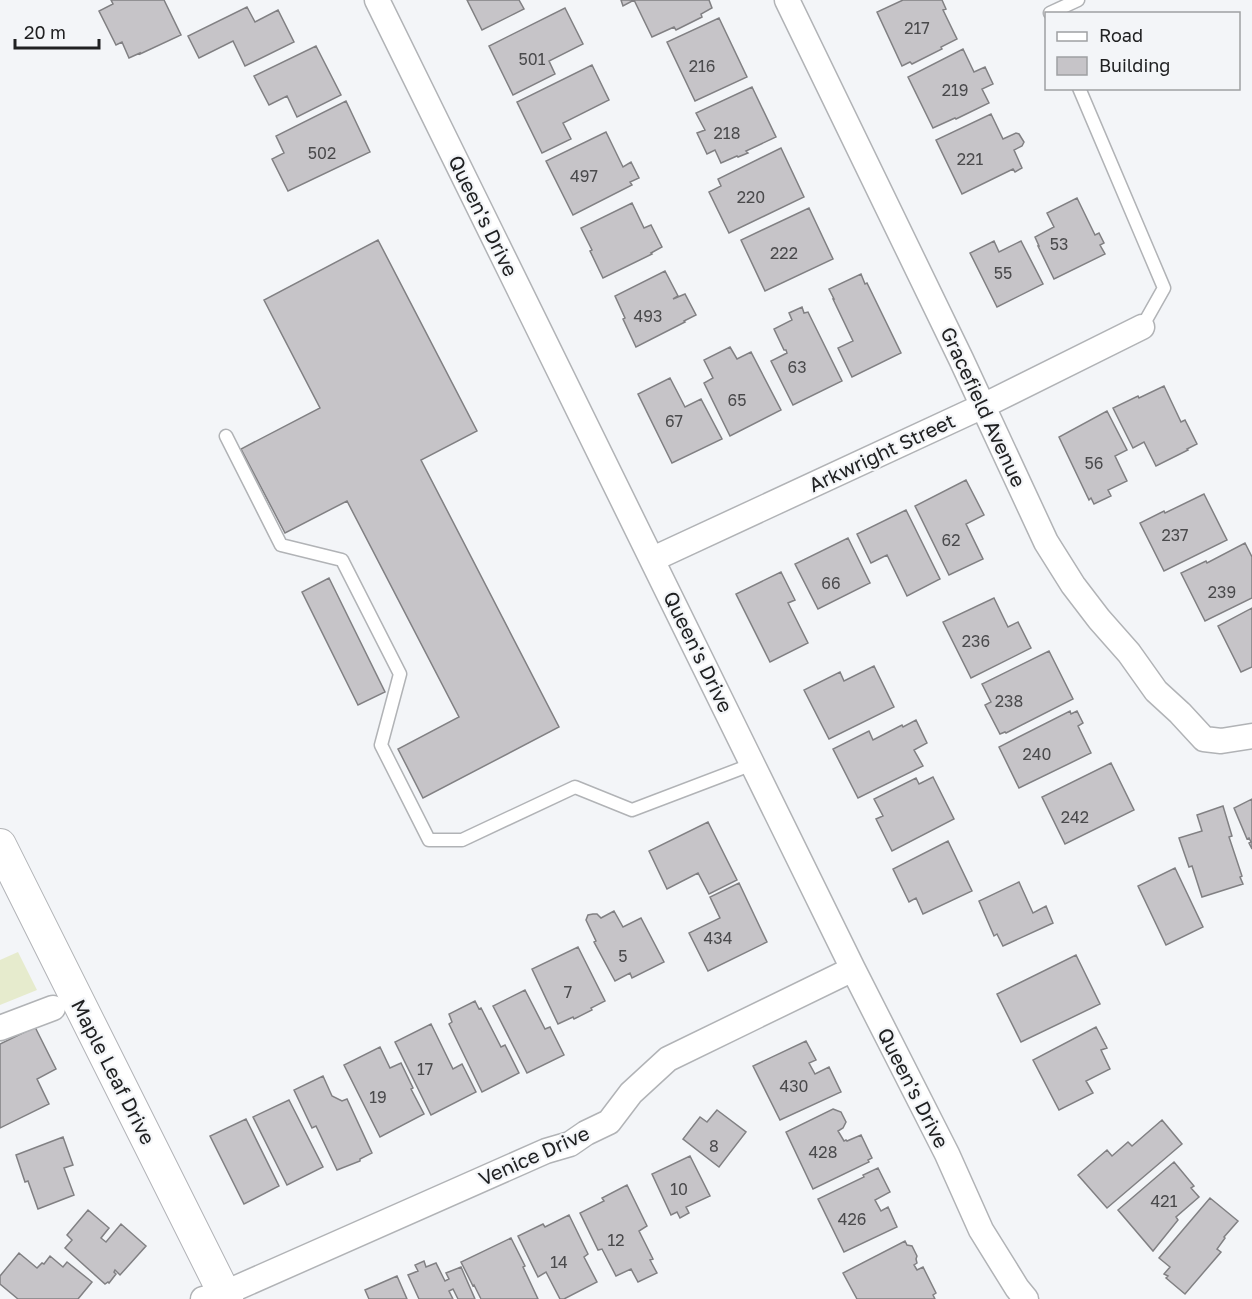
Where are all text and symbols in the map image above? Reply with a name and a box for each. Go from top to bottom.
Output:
scale bar [15,12,99,50]
legend [1045,12,1240,90]
house number: 217 [904,18,930,38]
text: 20 m [24,21,66,43]
text: Road [1099,24,1143,46]
house number: 501 [519,49,546,69]
text: Building [1099,54,1170,76]
house number: 216 [689,56,715,76]
house number: 219 [942,80,968,100]
house number: 218 [714,123,740,143]
house number: 502 [308,143,336,163]
house number: 221 [957,149,983,169]
street label: Queen's Drive [444,151,524,280]
house number: 497 [570,166,598,186]
house number: 220 [737,187,765,207]
house number: 53 [1050,234,1068,254]
house number: 222 [770,243,798,263]
house number: 55 [994,263,1012,283]
house number: 493 [634,306,662,326]
street label: Gracefield Avenue [936,323,1031,490]
house number: 63 [787,357,807,377]
house number: 65 [728,390,746,410]
street label: Arkwright Street [805,408,959,496]
house number: 67 [665,411,683,431]
house number: 56 [1085,453,1103,473]
house number: 237 [1161,525,1189,545]
house number: 62 [942,530,960,550]
house number: 66 [821,573,841,593]
house number: 239 [1208,582,1236,602]
street label: Queen's Drive [659,587,739,716]
house number: 236 [962,631,990,651]
house number: 238 [995,691,1023,711]
house number: 240 [1023,744,1051,764]
house number: 242 [1061,807,1089,827]
house number: 434 [704,928,732,948]
house number: 5 [618,946,628,966]
house number: 7 [564,982,572,1002]
street label: Maple Leaf Drive [67,995,161,1148]
street label: Queen's Drive [873,1023,954,1152]
house number: 17 [417,1059,433,1079]
house number: 430 [779,1076,809,1096]
house number: 19 [369,1087,387,1107]
street label: Venice Drive [475,1120,593,1190]
house number: 8 [709,1136,719,1156]
house number: 428 [809,1142,837,1162]
house number: 10 [670,1179,688,1199]
house number: 421 [1151,1191,1178,1211]
house number: 426 [838,1209,866,1229]
house number: 12 [607,1230,625,1250]
house number: 14 [550,1252,568,1272]

